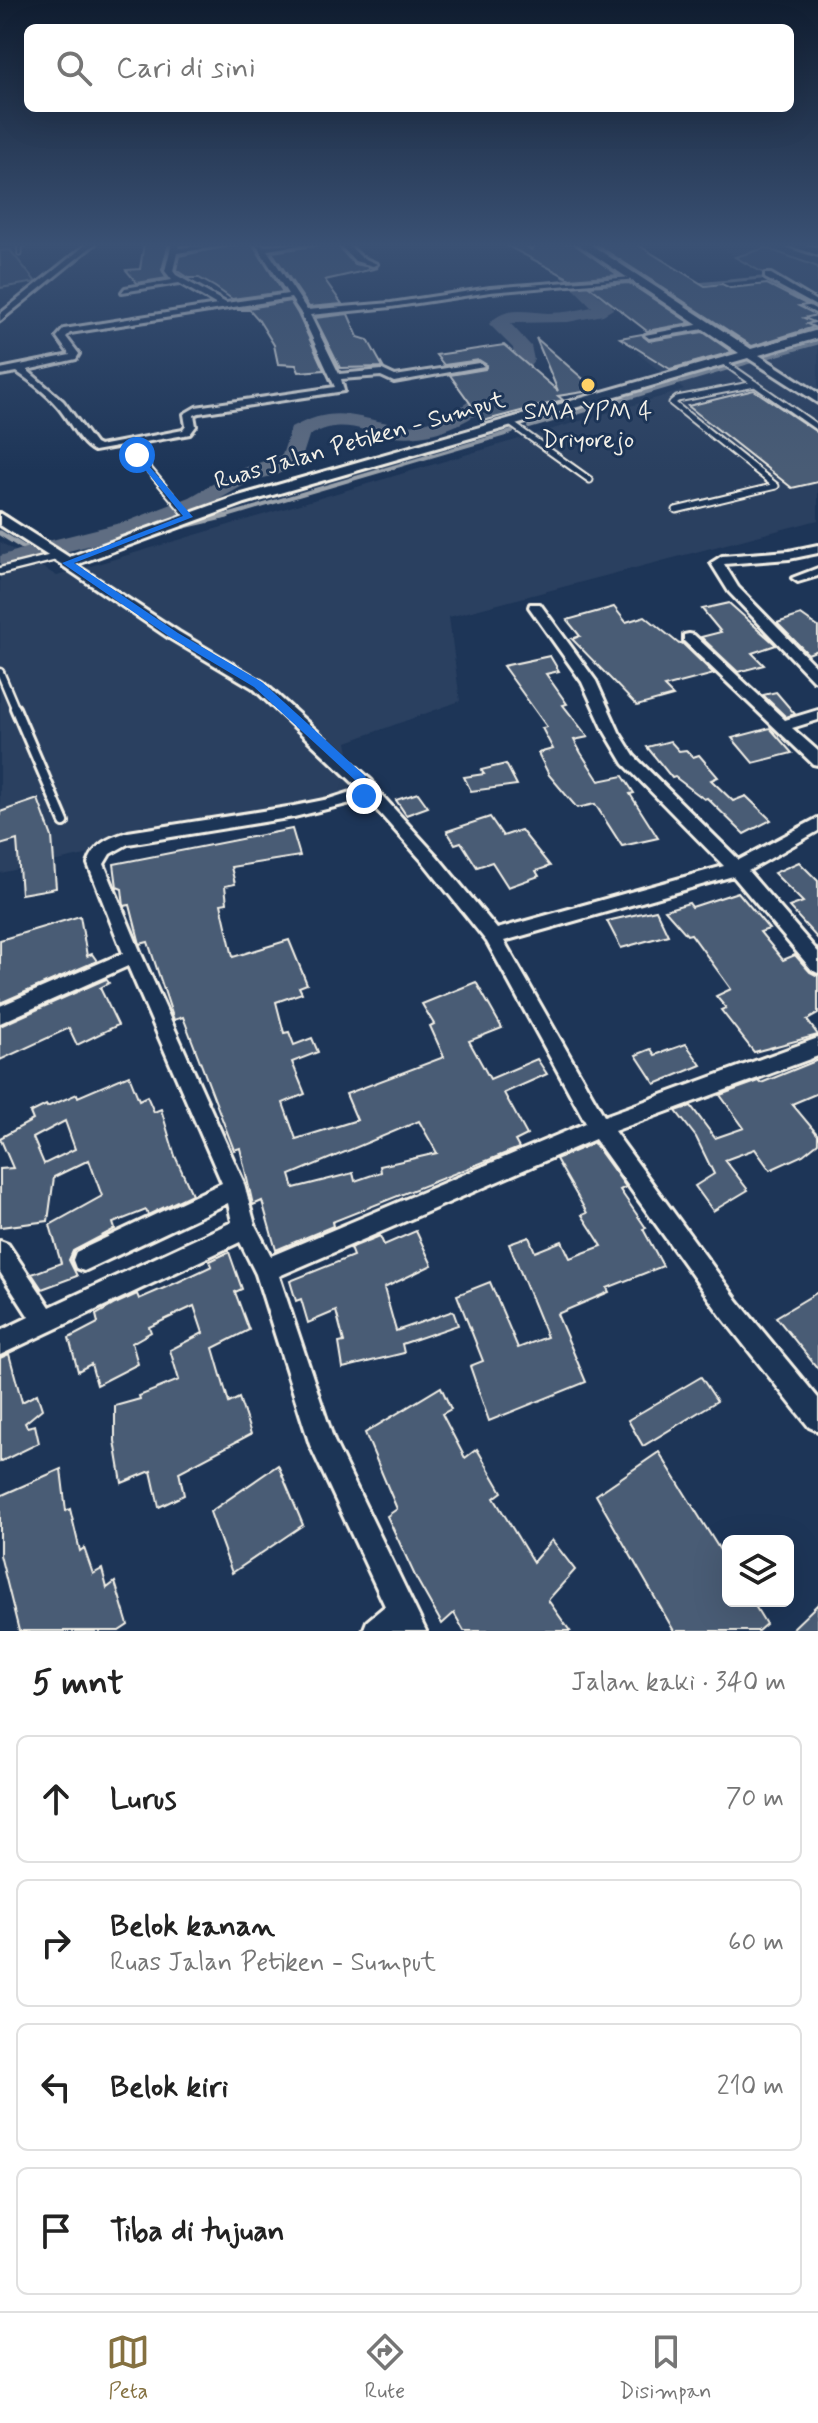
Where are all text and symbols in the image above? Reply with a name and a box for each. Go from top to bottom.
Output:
search box [24,24,794,112]
icon: search [52,46,96,90]
text: Cari di sini [116,49,256,88]
marker: SMA YPM 4 Driyorejo [579,376,597,394]
street label: Ruas Jalan Petiken - Sumput [211,385,509,497]
place label: SMA YPM 4 Driyorejo [524,397,652,456]
route start [119,437,155,473]
route end [346,778,382,814]
map controls [722,1535,794,1607]
button: layers [722,1535,794,1607]
text: 5 mnt [32,1661,124,1706]
text: Jalan kaki · 340 m [571,1666,786,1700]
icon: ahead [34,1777,78,1821]
text: Lurus [110,1780,177,1819]
text: 70 m [726,1782,784,1816]
text: Belok kanan [110,1907,275,1946]
icon: right [34,1921,78,1965]
text: 60 m [728,1926,784,1960]
text: Ruas Jalan Petiken - Sumput [110,1946,436,1980]
icon: left [34,2065,78,2109]
text: Belok kiri [110,2068,228,2107]
text: 210 m [717,2070,784,2104]
icon: arrive [34,2209,78,2253]
text: Tiba di tujuan [110,2212,285,2251]
tab: Peta [106,2330,150,2406]
tab: Rute [363,2330,407,2406]
tab: Disimpan [619,2330,712,2406]

